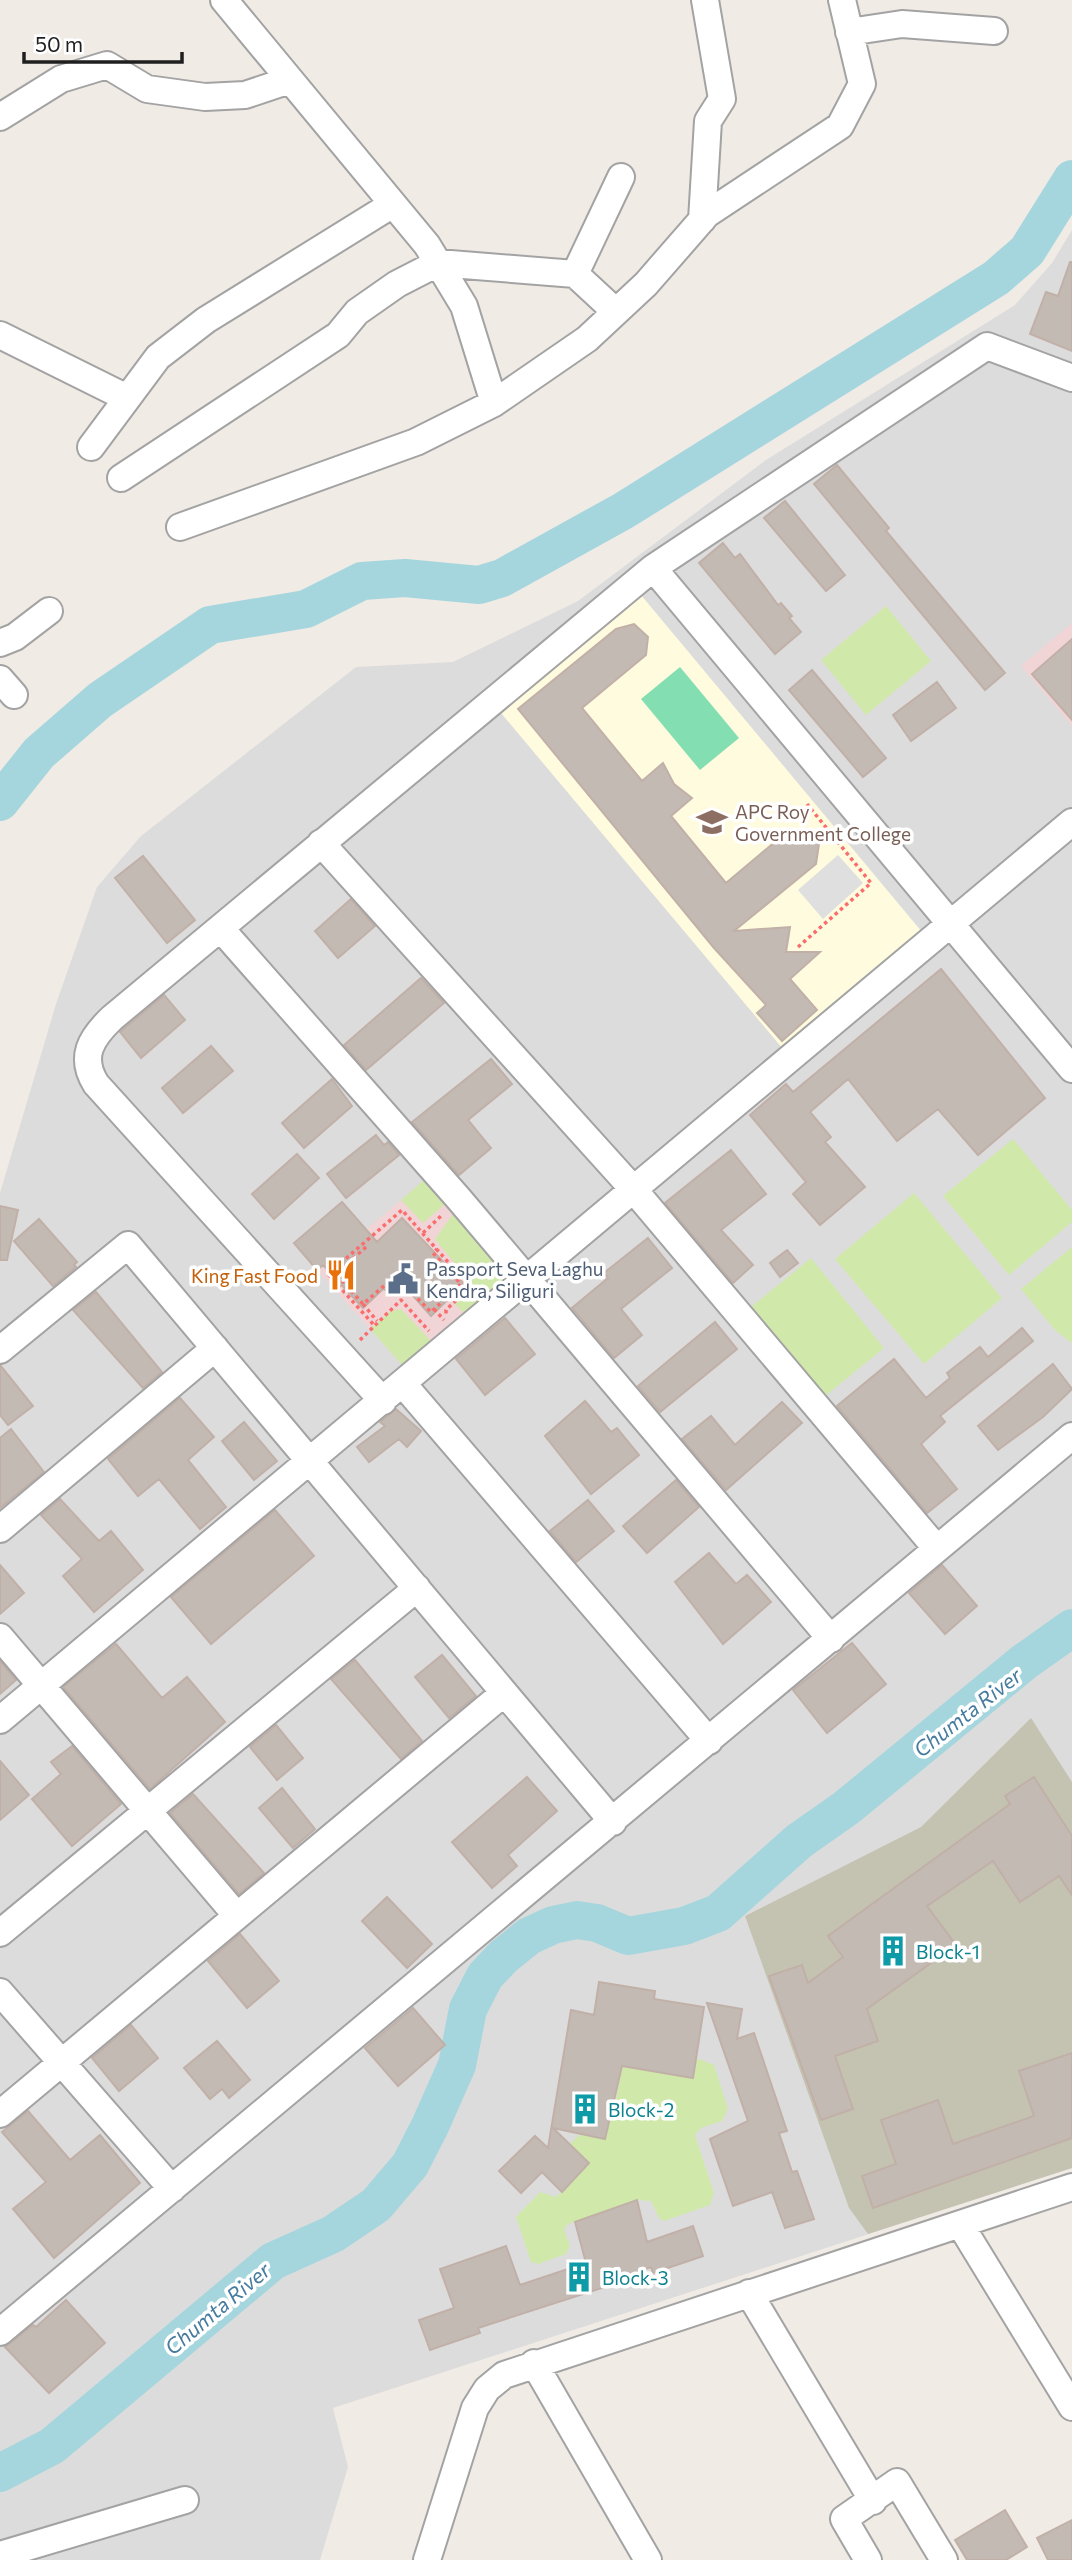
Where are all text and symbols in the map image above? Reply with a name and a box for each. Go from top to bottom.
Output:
scale bar [24,21,182,65]
text: 50 m [35,31,83,56]
place label: APC Roy Government College [735,800,911,845]
school or university icon: APC Roy Government College [695,805,729,839]
place label: Passport Seva Laghu Kendra, Siliguri [426,1257,603,1302]
restaurant icon: King Fast Food [324,1258,358,1292]
public building icon: Passport Seva Laghu Kendra, Siliguri [386,1262,420,1296]
place label: King Fast Food [191,1264,318,1287]
water label: Chumta River [908,1662,1026,1762]
building icon: Block-1 [876,1934,910,1968]
place label: Block-1 [916,1940,980,1963]
building icon: Block-2 [568,2092,602,2126]
place label: Block-2 [608,2098,674,2121]
water label: Chumta River [159,2256,275,2359]
building icon: Block-3 [562,2260,596,2294]
place label: Block-3 [602,2266,669,2289]

